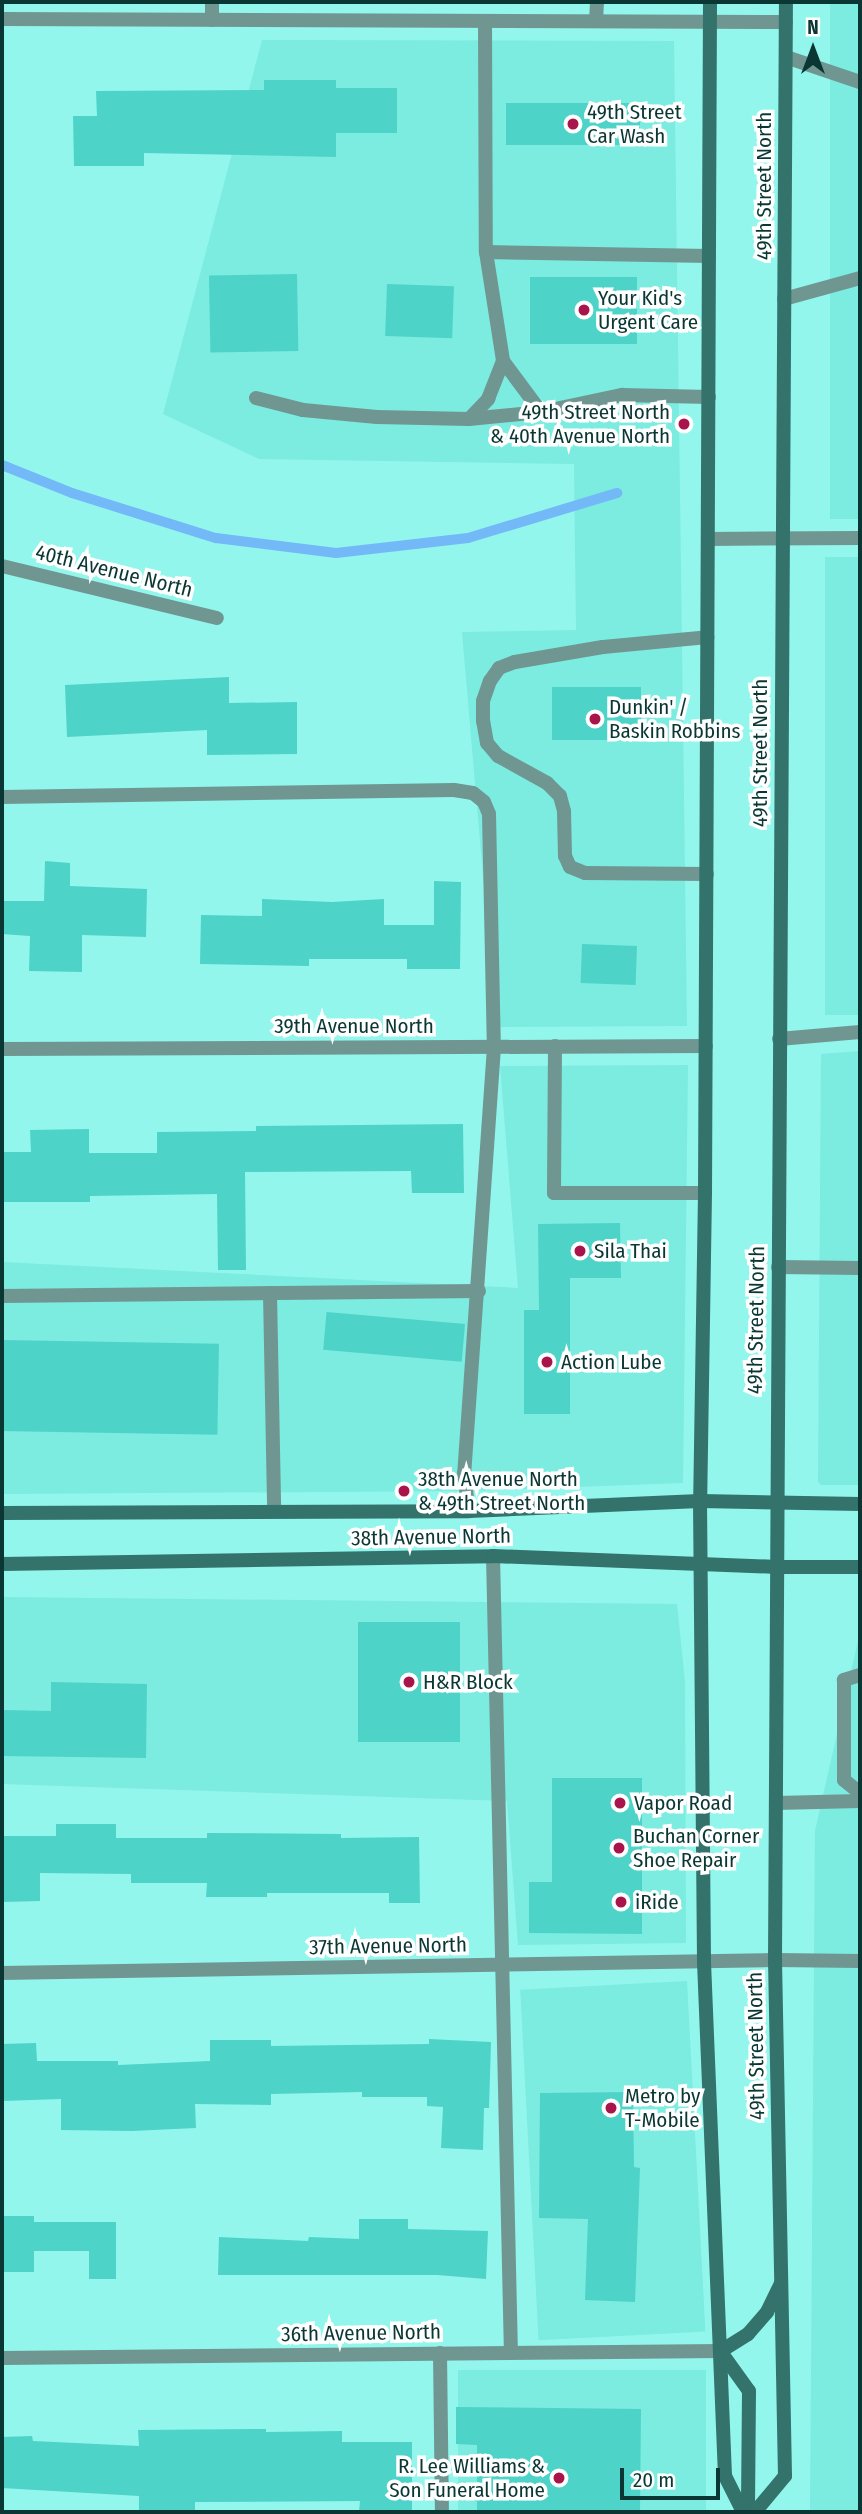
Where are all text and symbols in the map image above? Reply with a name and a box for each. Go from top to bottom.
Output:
north arrow [778,14,848,84]
text: N [807,16,819,39]
place label: 49th Street Car Wash [587,99,681,149]
street label: 49th Street North [751,112,777,260]
marker: 49th Street Car Wash [565,116,581,132]
place label: Your Kid's Urgent Care [598,285,698,335]
marker: Your Kid's Urgent Care [576,302,592,318]
place label: 49th Street North & 40th Avenue North [490,399,670,449]
marker: 49th Street North & 40th Avenue North [676,416,692,432]
street label: 40th Avenue North [33,539,195,603]
street label: 49th Street North [747,679,773,827]
place label: Dunkin' / Baskin Robbins [609,694,741,744]
marker: Dunkin' / Baskin Robbins [587,711,603,727]
street label: 39th Avenue North [274,1013,434,1039]
place label: Sila Thai [594,1238,667,1264]
marker: Sila Thai [572,1243,588,1259]
street label: 49th Street North [742,1246,770,1394]
place label: Action Lube [561,1349,662,1375]
marker: Action Lube [539,1354,555,1370]
place label: 38th Avenue North & 49th Street North [418,1466,585,1516]
marker: 38th Avenue North & 49th Street North [396,1483,412,1499]
street label: 38th Avenue North [351,1523,511,1551]
place label: H&R Block [423,1669,513,1695]
marker: H&R Block [401,1674,417,1690]
place label: Vapor Road [634,1790,732,1816]
marker: Vapor Road [612,1795,628,1811]
place label: Buchan Corner Shoe Repair [633,1823,759,1873]
marker: Buchan Corner Shoe Repair [611,1840,627,1856]
place label: iRide [635,1889,679,1915]
marker: iRide [613,1894,629,1910]
street label: 37th Avenue North [309,1932,467,1960]
street label: 49th Street North [742,1972,770,2120]
place label: Metro by T-Mobile [625,2083,700,2133]
marker: Metro by T-Mobile [603,2100,619,2116]
street label: 36th Avenue North [281,2319,441,2347]
place label: R. Lee Williams & Son Funeral Home [389,2453,545,2503]
scale bar [624,2454,724,2498]
text: 20 m [633,2467,674,2493]
marker: R. Lee Williams & Son Funeral Home [551,2470,567,2486]

